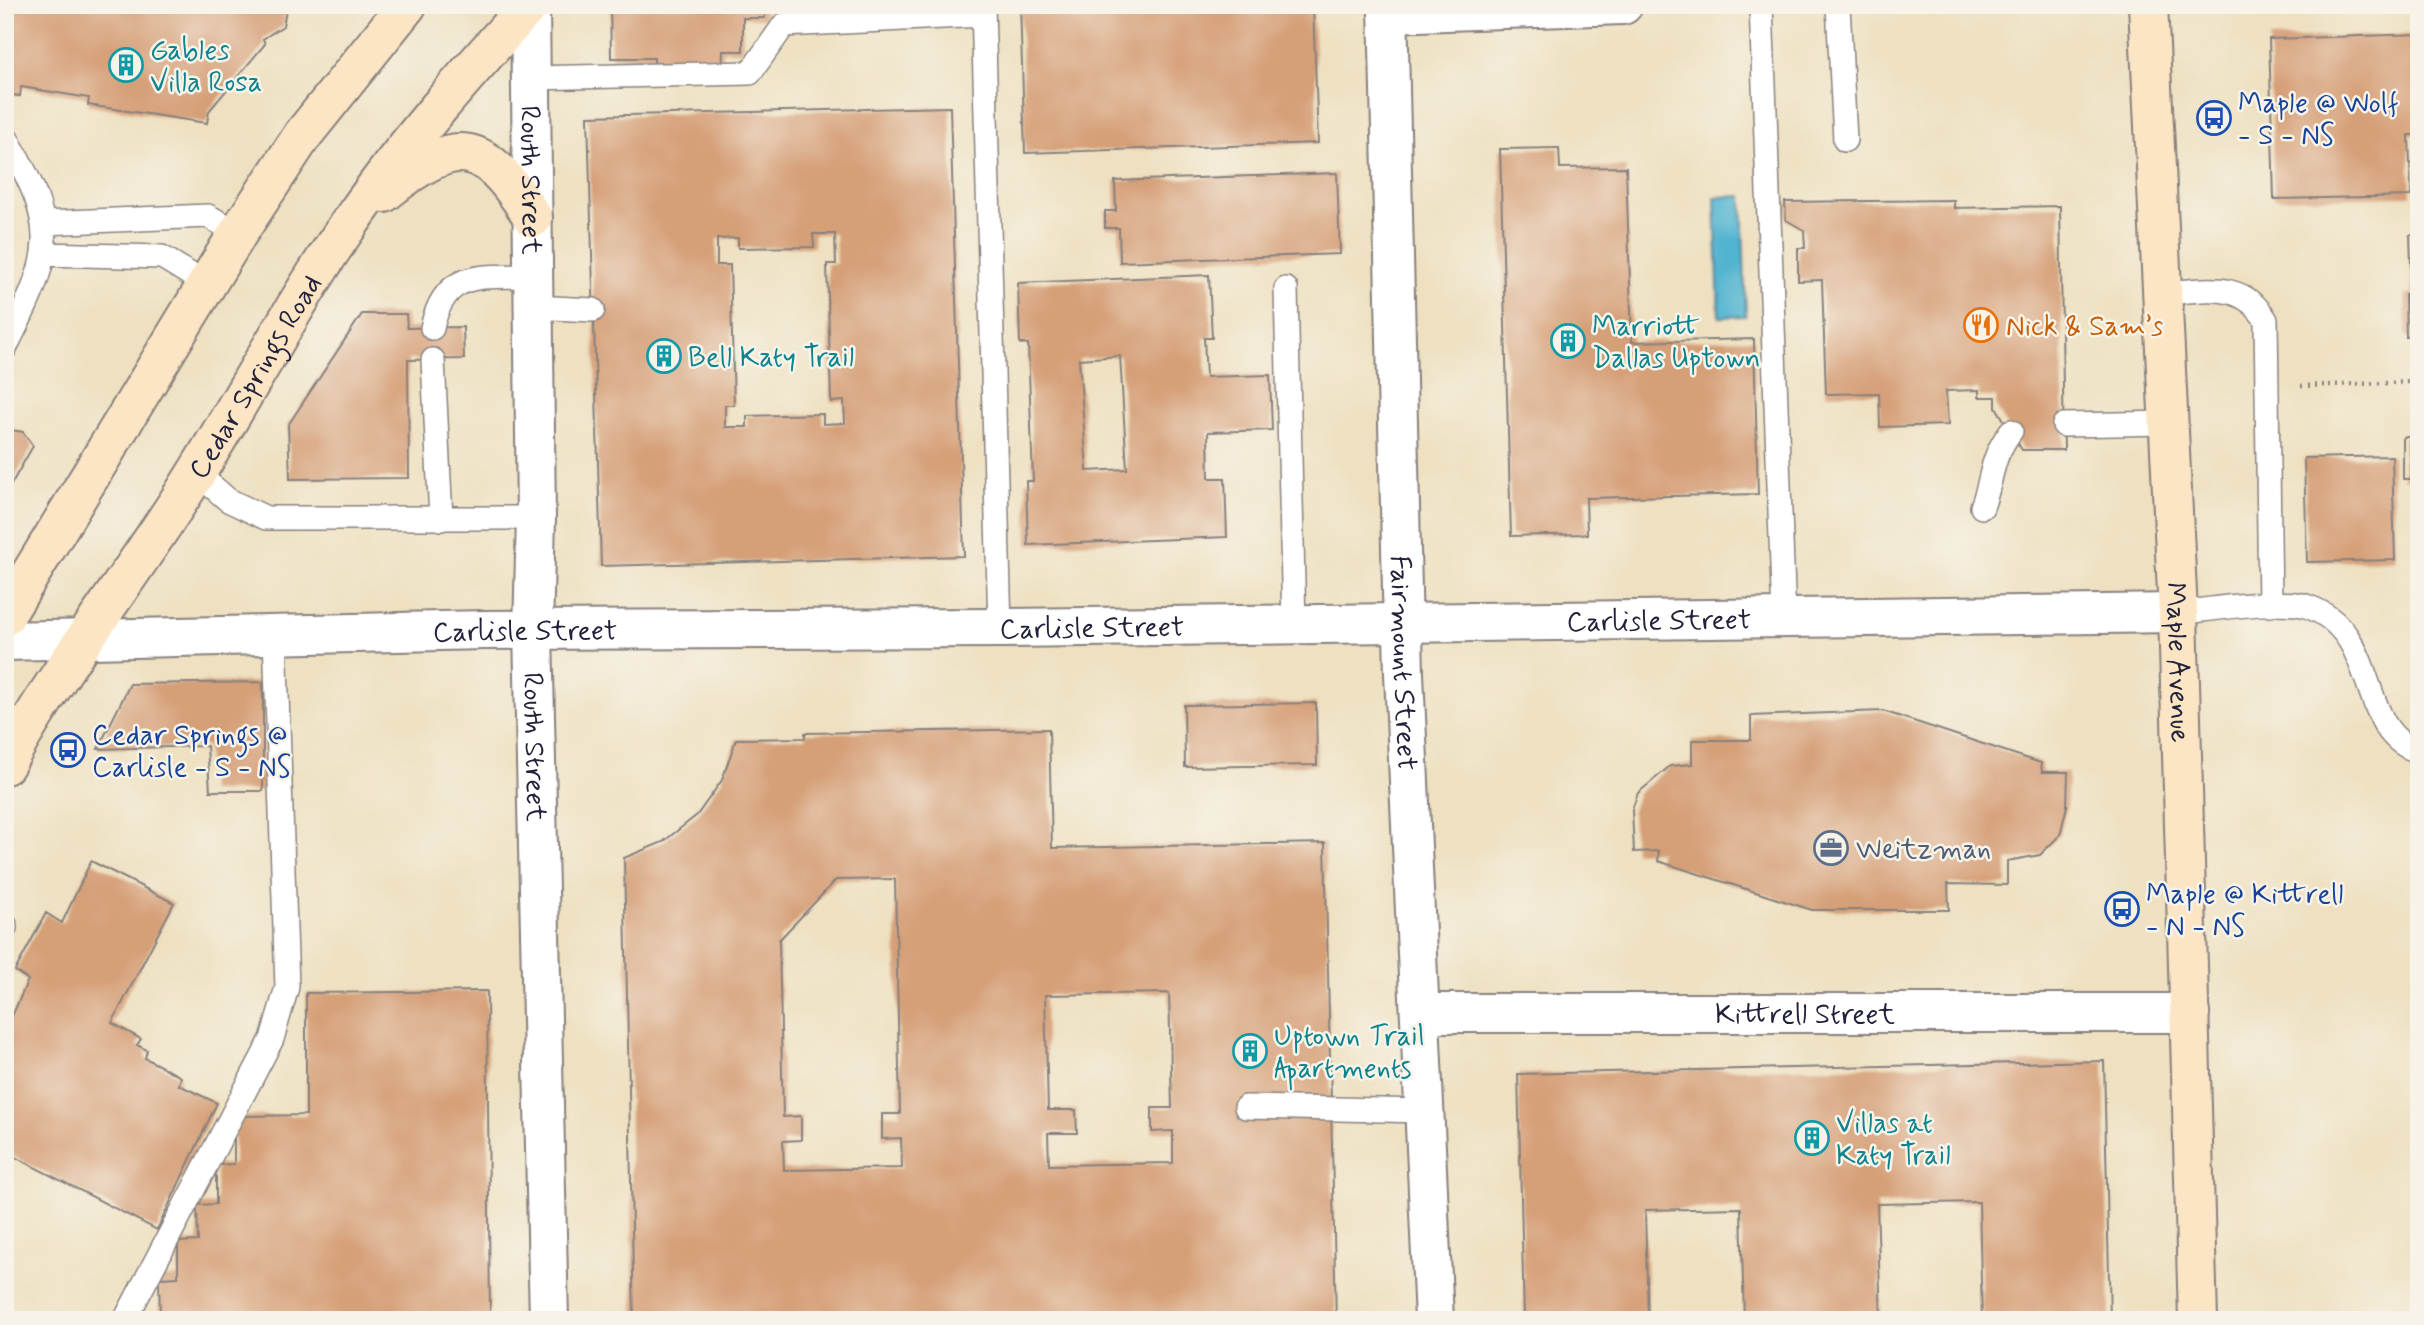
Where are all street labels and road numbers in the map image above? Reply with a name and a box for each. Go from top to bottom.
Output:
street label: Routh Street [510,105,549,255]
street label: Cedar Springs Road [181,269,332,487]
street label: Fairmount Street [1380,555,1424,771]
street label: Maple Avenue [2155,581,2198,743]
street label: Carlisle Street [1566,602,1751,642]
street label: Carlisle Street [999,610,1184,649]
street label: Carlisle Street [432,613,617,652]
street label: Routh Street [513,672,553,823]
street label: Kittrell Street [1715,997,1895,1034]

